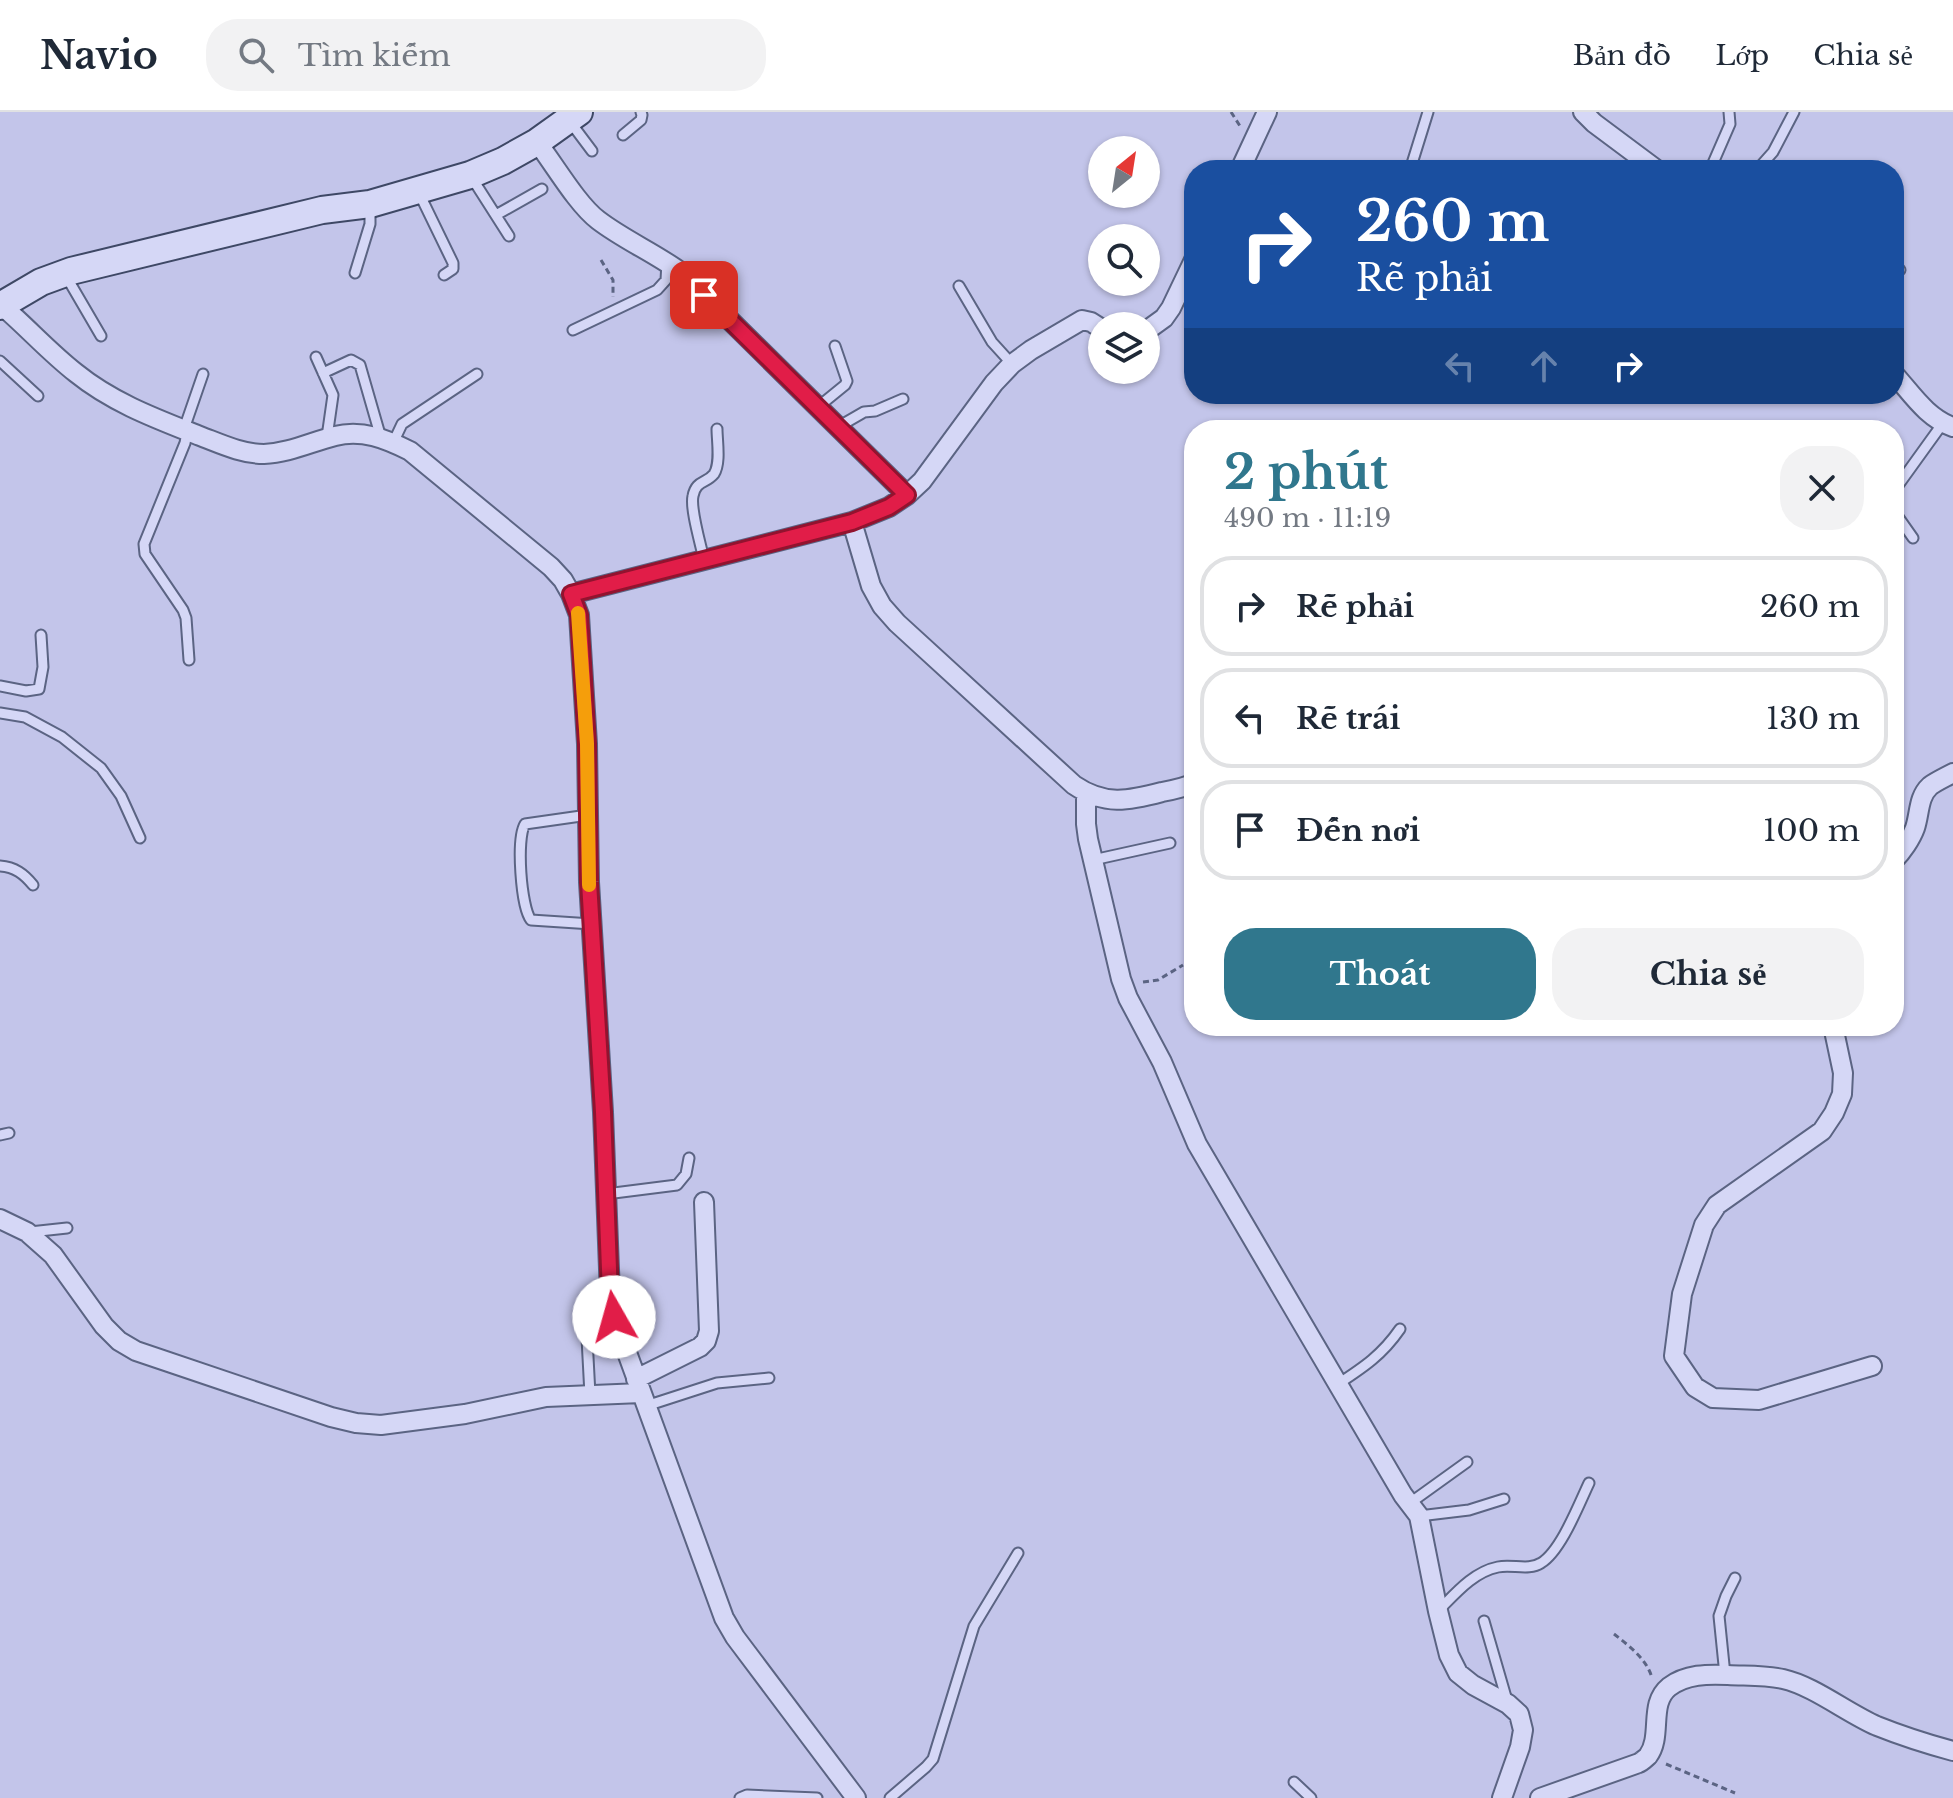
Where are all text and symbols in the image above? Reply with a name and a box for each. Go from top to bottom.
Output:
search box [206,19,766,91]
text: Navio [40,32,158,79]
icon: search [234,33,278,77]
text: Tìm kiếm [298,37,451,74]
text: Bản đồ [1573,38,1671,73]
text: Lớp [1715,38,1769,73]
text: Chia sẻ [1813,38,1913,73]
north arrow [1088,136,1160,208]
map controls [1088,136,1160,384]
text: 260 m [1356,187,1549,256]
icon: right [1224,192,1328,296]
button: search [1088,224,1160,296]
text: Rẽ phải [1356,256,1493,301]
pin [670,261,738,329]
icon: arrive [682,273,726,317]
button: layers [1088,312,1160,384]
icon: left [1438,344,1482,388]
icon: ahead [1522,344,1566,388]
icon: right [1606,344,1650,388]
text: 2 phút [1224,442,1388,502]
button: close [1780,446,1864,530]
text: 490 m · 11:19 [1224,502,1391,534]
icon: right [1228,584,1272,628]
text: Rẽ phải [1296,588,1414,625]
text: 260 m [1760,588,1860,625]
icon: left [1228,696,1272,740]
text: Rẽ trái [1296,700,1400,737]
text: 130 m [1766,700,1860,737]
icon: arrive [1228,808,1272,852]
text: Đến nơi [1296,812,1420,849]
text: 100 m [1763,812,1860,849]
button: Thoát [1224,928,1536,1020]
button: Chia sẻ [1552,928,1864,1020]
position arrow [572,1275,656,1359]

